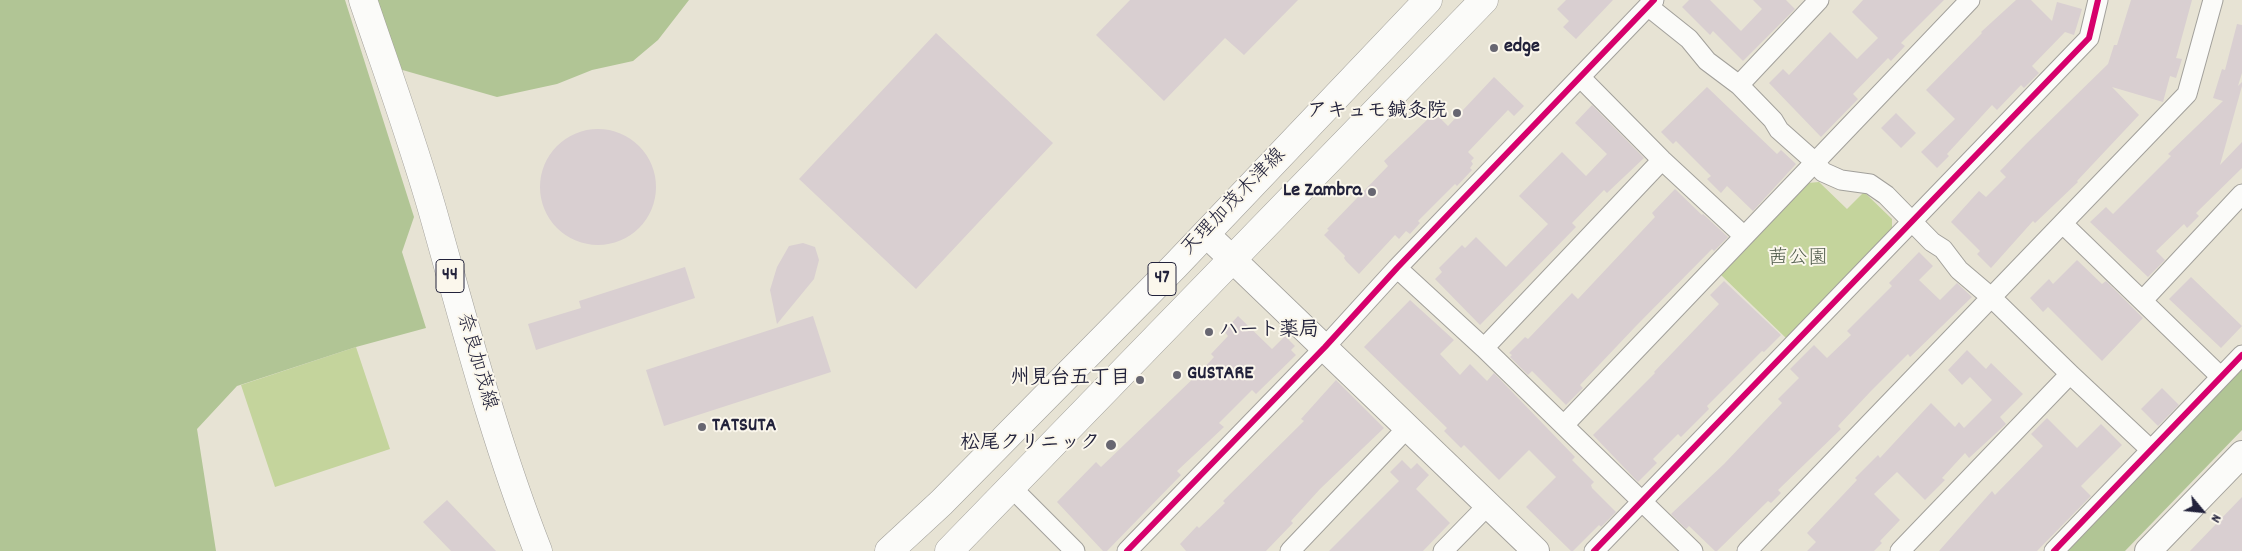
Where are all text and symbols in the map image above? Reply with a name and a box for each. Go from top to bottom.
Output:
place label: edge [1504,36,1540,60]
marker: edge [1488,42,1500,54]
place label: アキュモ鍼灸院 [1307,101,1447,125]
marker: アキュモ鍼灸院 [1451,107,1463,119]
street label: 天理加茂木津線 [1178,144,1292,262]
place label: Le Zambra [1283,180,1362,204]
marker: Le Zambra [1366,186,1378,198]
park label: 茜公園 [1768,248,1828,272]
road number: 44 [436,260,464,292]
road number: 47 [1148,262,1176,296]
street label: 奈良加茂線 [450,311,500,413]
place label: ハート薬局 [1219,320,1319,344]
marker: ハート薬局 [1203,326,1215,338]
place label: GUSTARE [1187,363,1253,387]
place label: 州見台五丁目 [1010,368,1130,392]
marker: GUSTARE [1171,369,1183,381]
marker: 州見台五丁目 [1134,374,1146,386]
place label: TATSUTA [712,415,776,439]
marker: TATSUTA [696,421,708,433]
place label: 松尾クリニック [960,433,1100,457]
marker: 松尾クリニック [1104,438,1118,452]
north arrow [2177,486,2227,536]
text: N [2205,510,2226,526]

